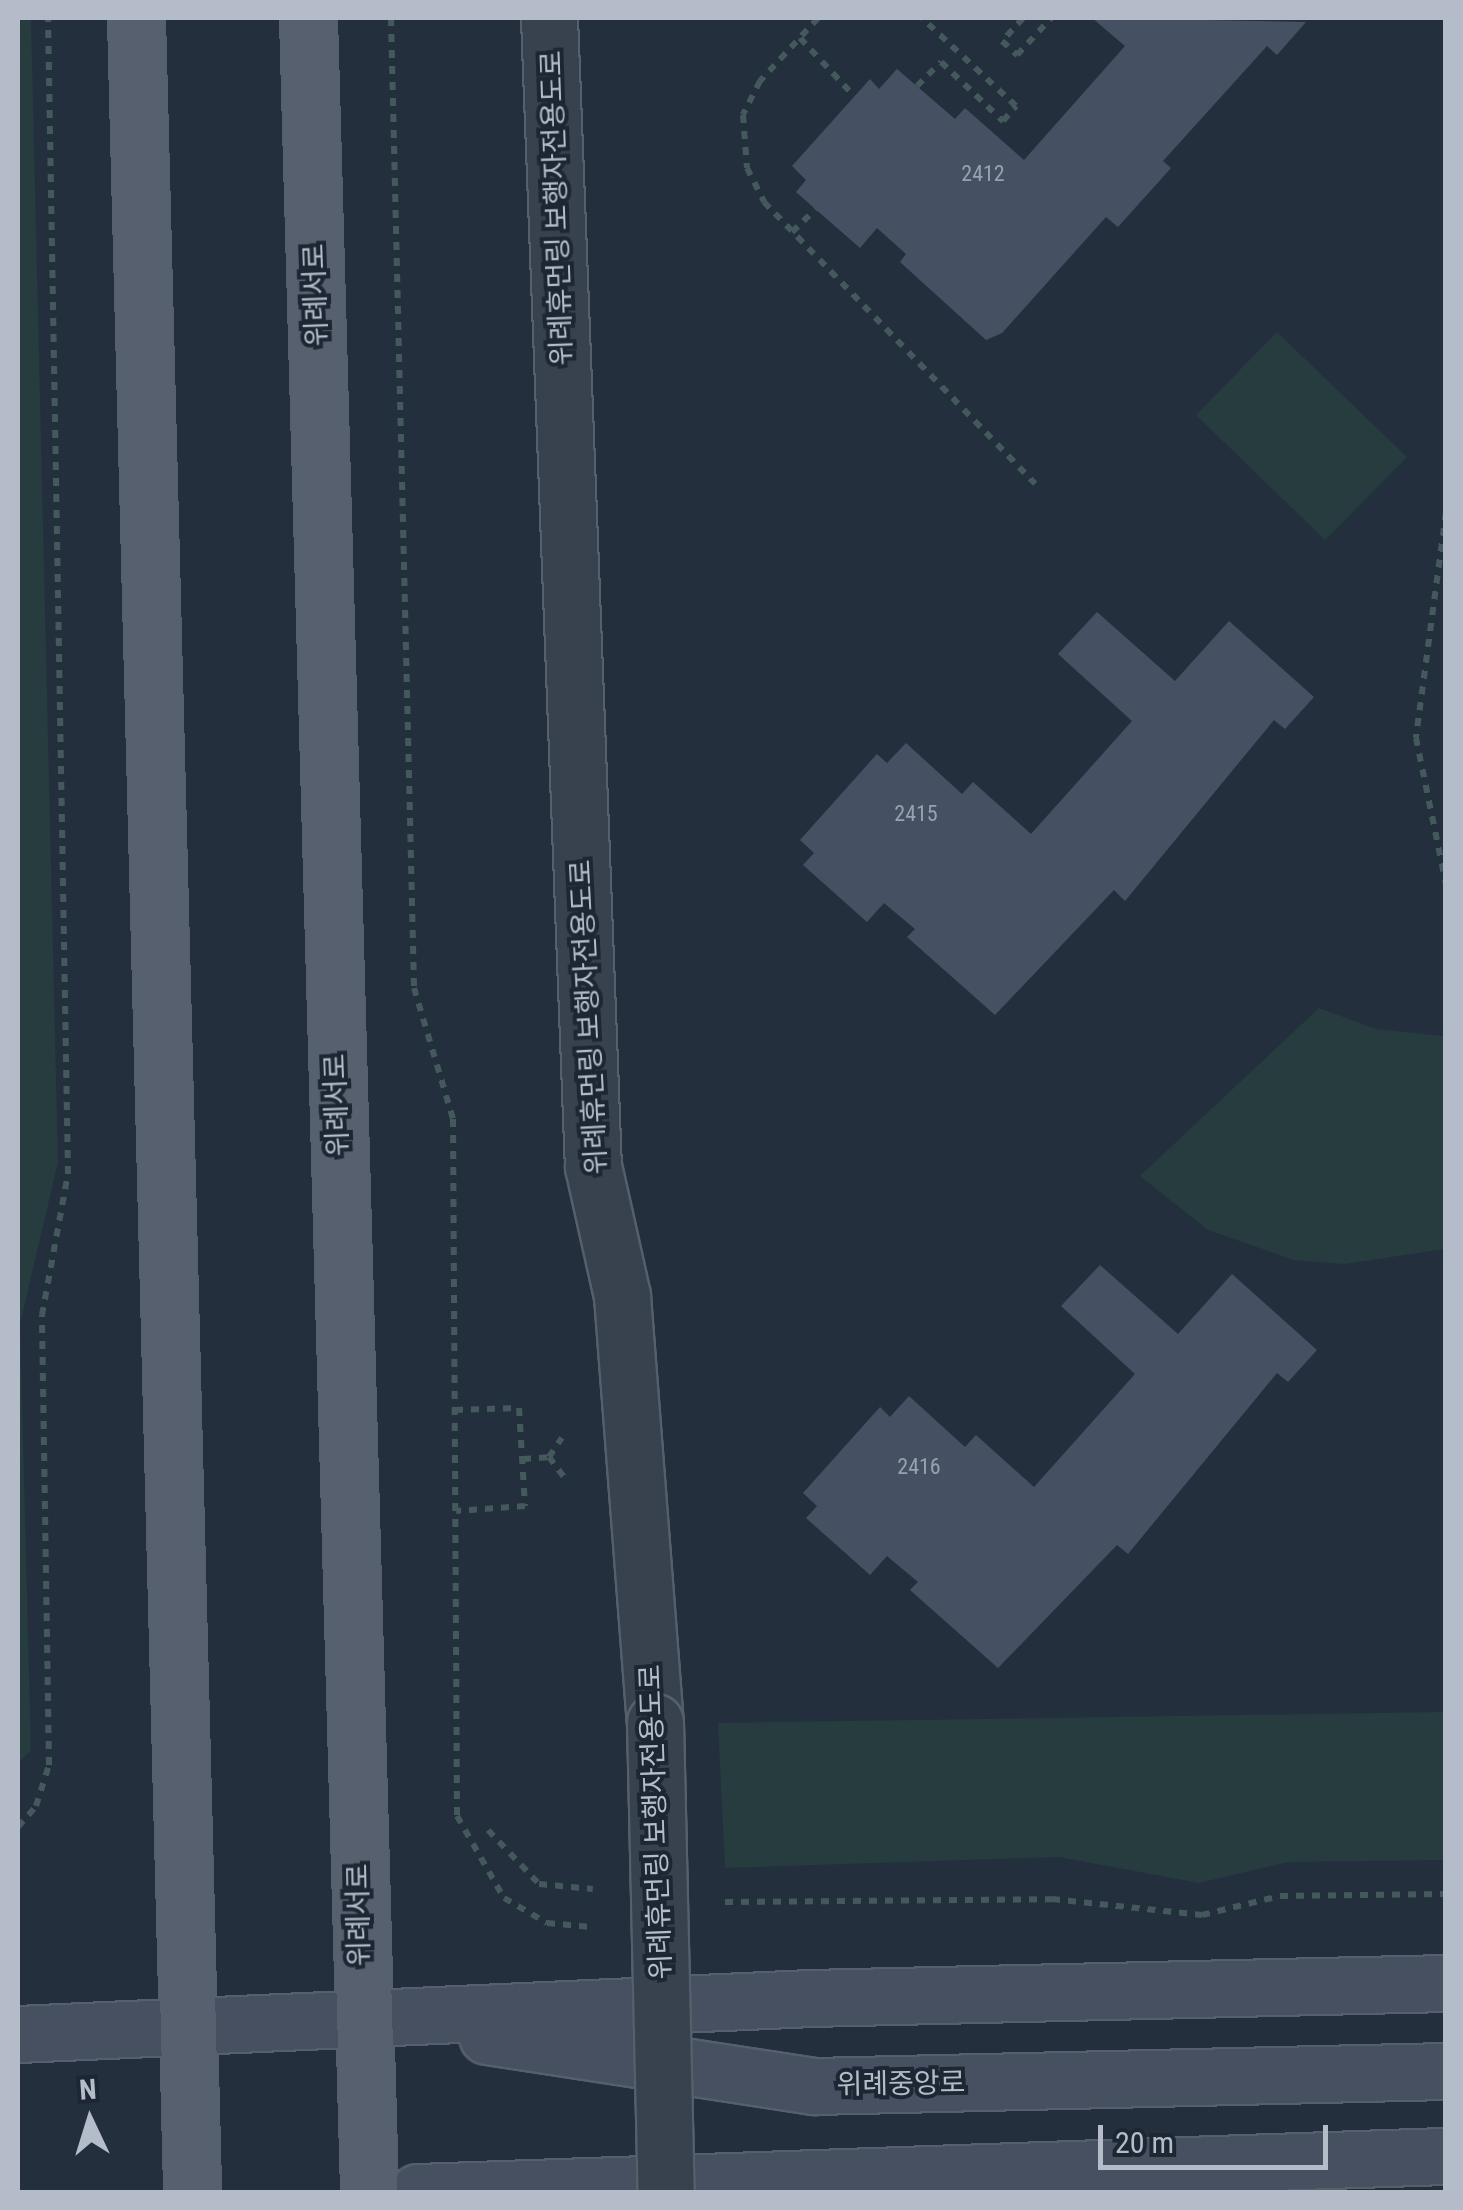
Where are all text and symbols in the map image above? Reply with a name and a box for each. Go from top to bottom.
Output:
street label: 위례휴먼링 보행자전용도로 [535,50,579,366]
house number: 2412 [961,161,1005,187]
street label: 위례서로 [297,243,335,347]
house number: 2415 [894,801,938,827]
street label: 위례휴먼링 보행자전용도로 [564,859,614,1175]
street label: 위례서로 [318,1053,356,1157]
house number: 2416 [897,1454,941,1480]
street label: 위례휴먼링 보행자전용도로 [634,1664,678,1980]
street label: 위례서로 [341,1863,377,1967]
street label: 위례중앙로 [836,2066,966,2102]
north arrow [40,2070,140,2170]
text: N [78,2073,98,2107]
scale bar [1103,2105,1333,2167]
text: 20 m [1115,2125,1174,2160]

